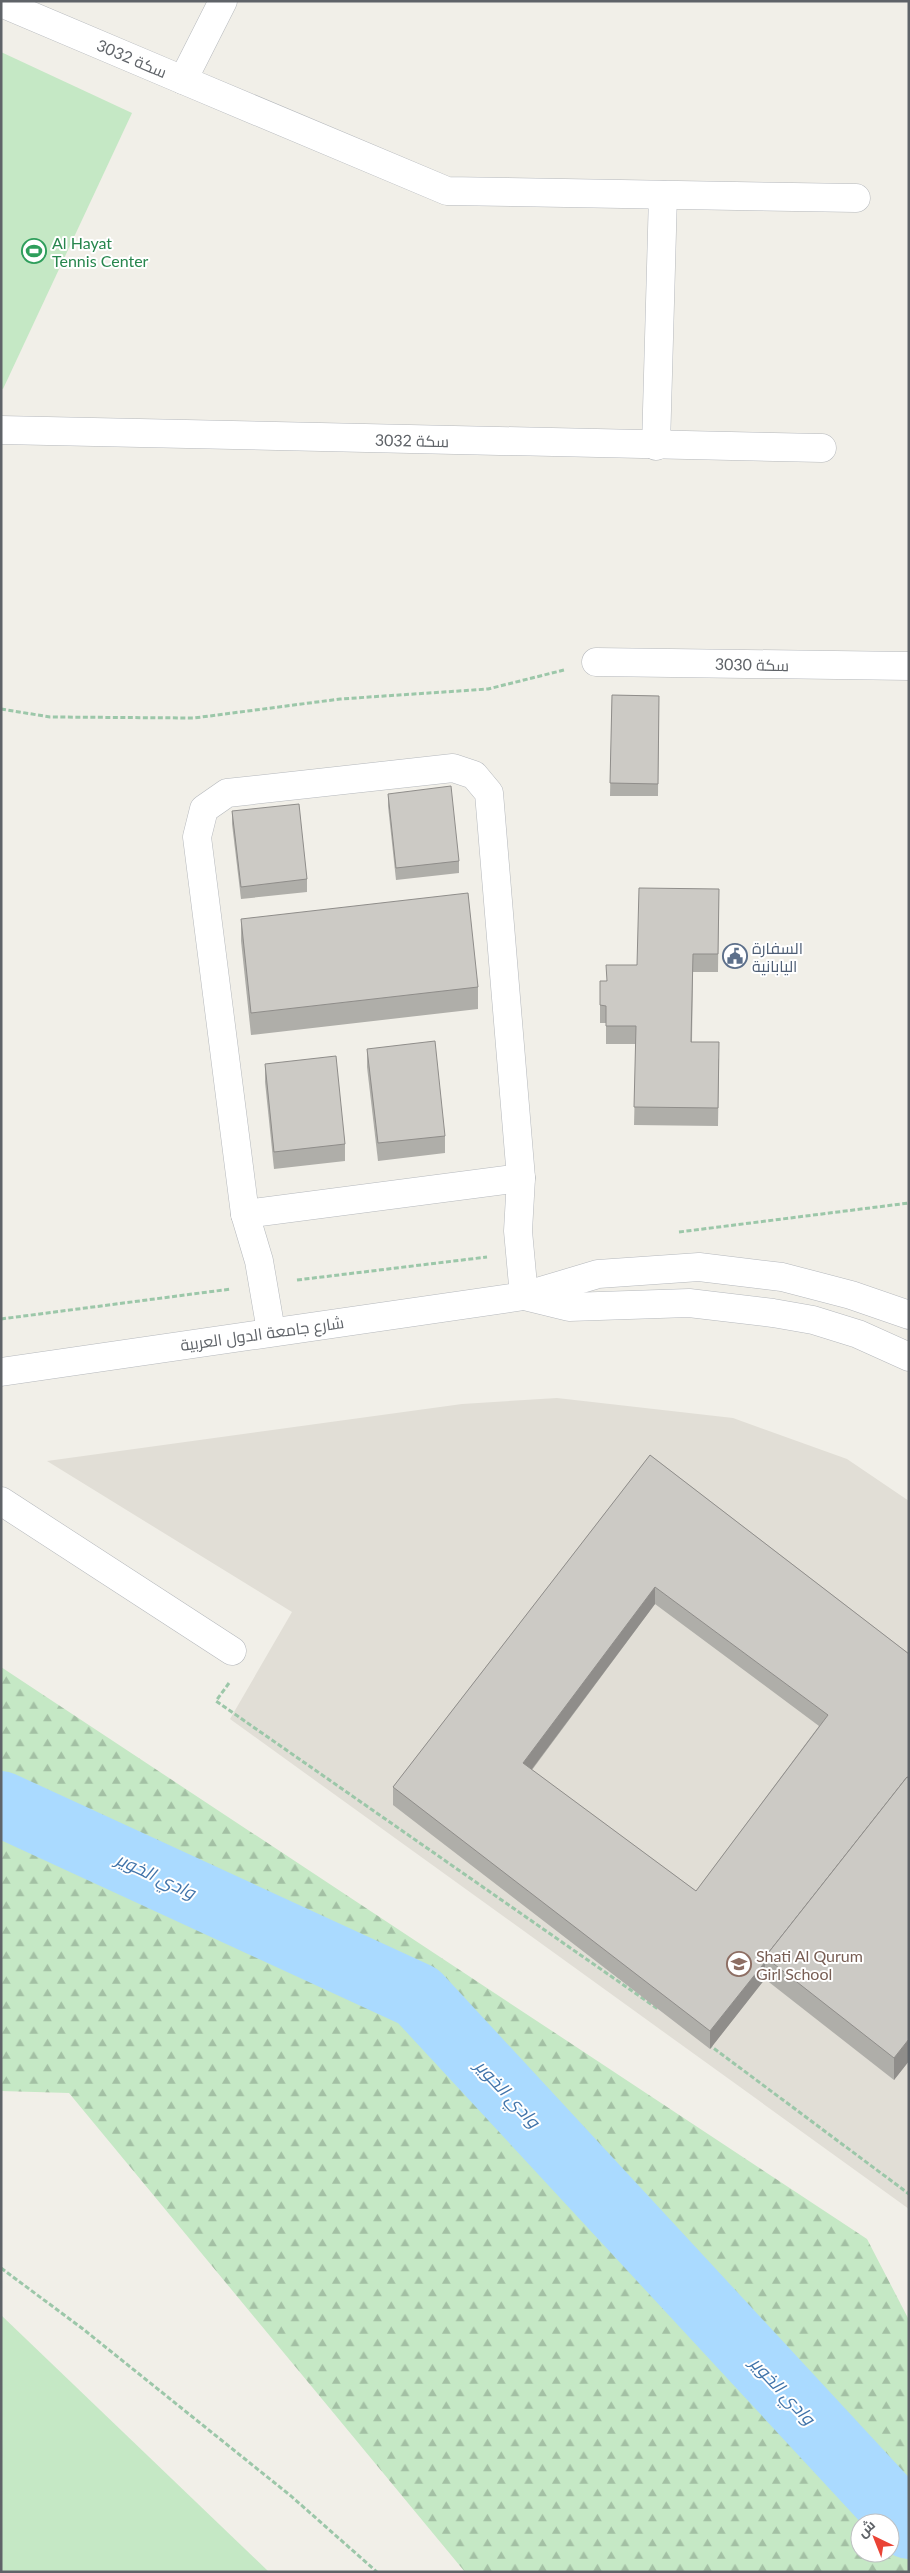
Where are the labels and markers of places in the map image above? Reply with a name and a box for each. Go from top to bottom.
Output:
place label: Al Hayat Tennis Center [52,233,149,270]
sports icon: Al Hayat Tennis Center [21,238,47,264]
place label: السفارة اليابانية [752,938,803,976]
public building icon: السفارة اليابانية [722,943,748,969]
place label: Shati Al Qurum Girl School [756,1946,863,1983]
school or university icon: Shati Al Qurum Girl School [726,1951,752,1977]

